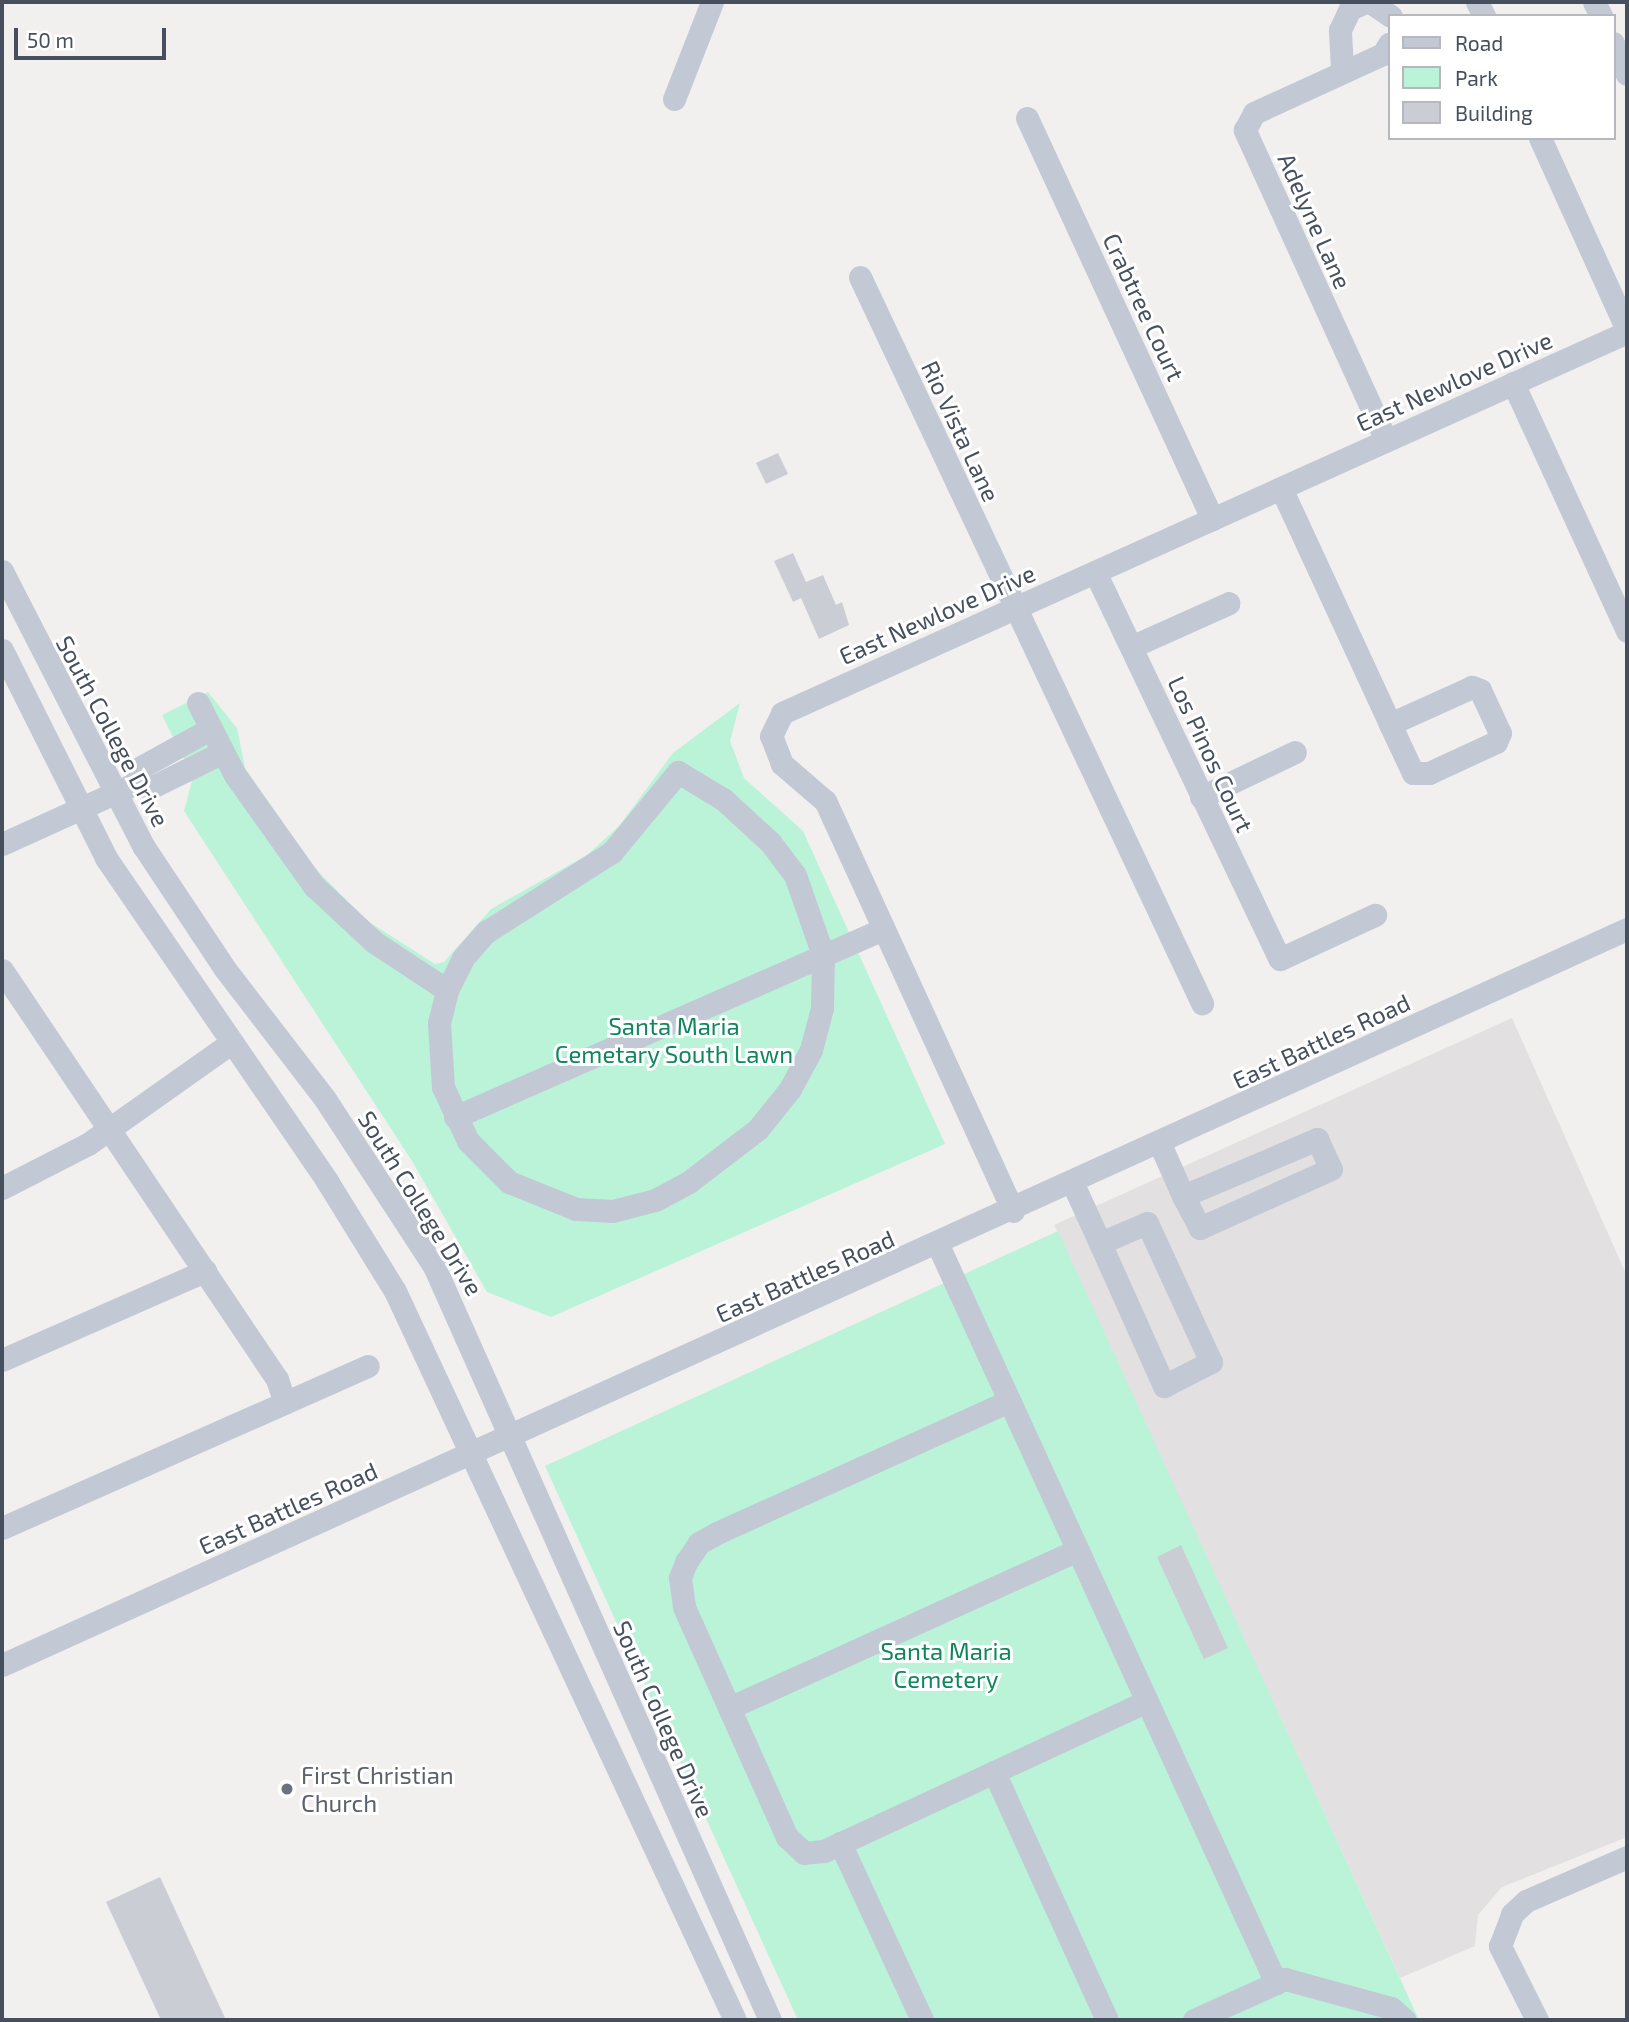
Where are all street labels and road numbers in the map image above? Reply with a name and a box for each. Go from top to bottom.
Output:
street label: Adelyne Lane [1272,149,1358,293]
street label: Crabtree Court [1097,229,1191,385]
street label: East Newlove Drive [1352,325,1556,437]
street label: Rio Vista Lane [916,356,1006,506]
street label: East Newlove Drive [835,558,1039,670]
street label: South College Drive [50,631,176,831]
street label: Los Pinos Court [1162,672,1260,836]
street label: East Battles Road [1228,987,1414,1095]
street label: South College Drive [353,1105,489,1301]
street label: East Battles Road [711,1224,899,1328]
street label: East Battles Road [194,1456,382,1560]
street label: South College Drive [608,1616,720,1822]

